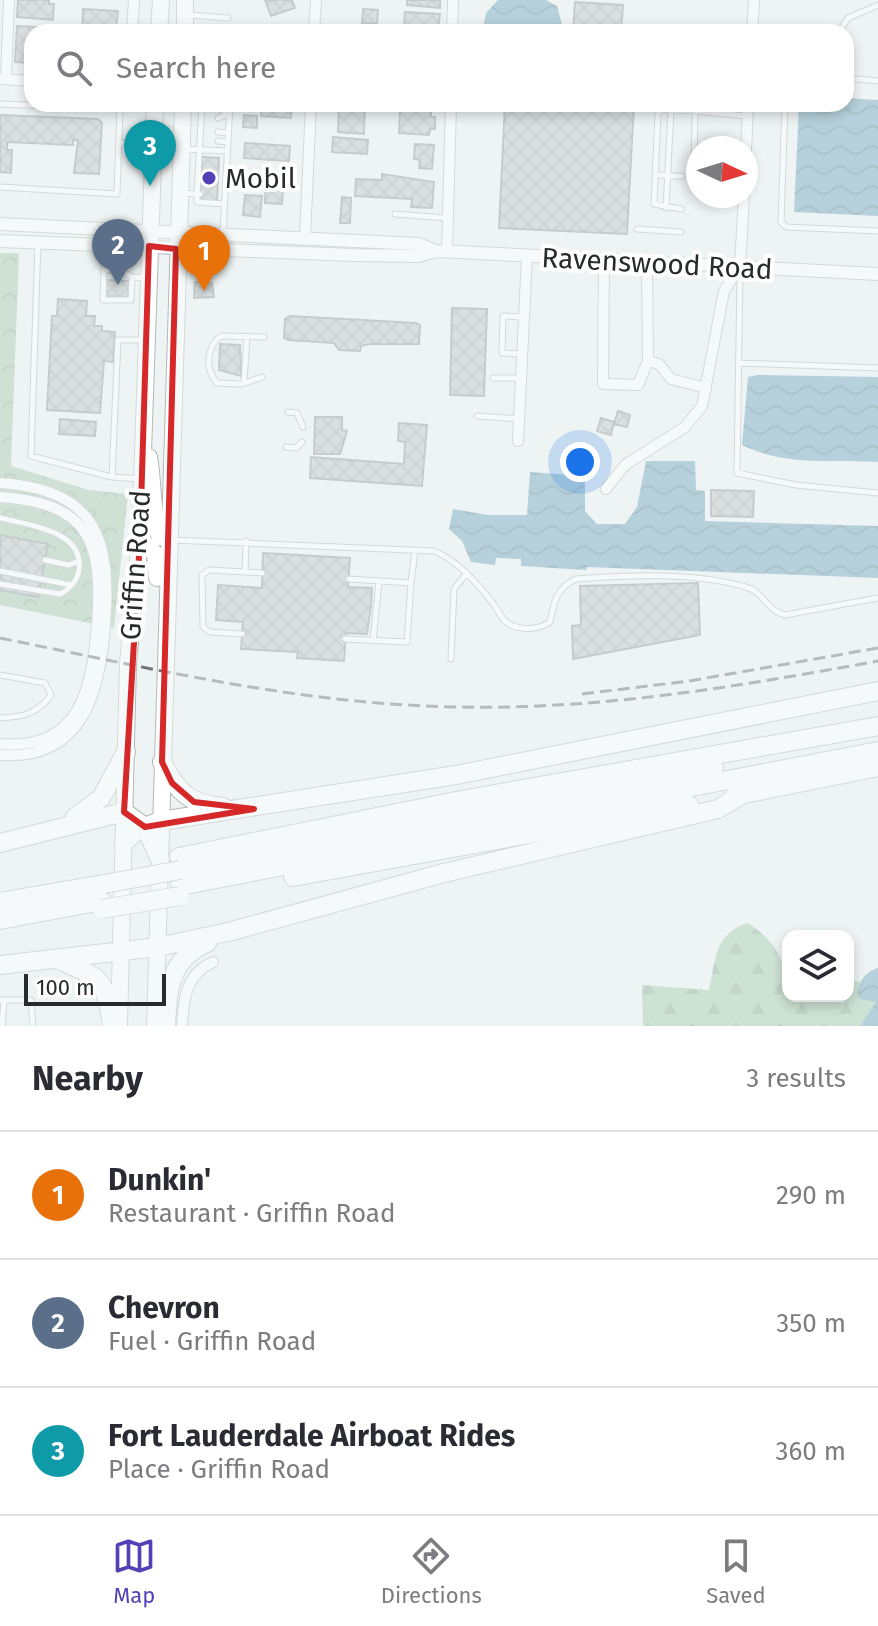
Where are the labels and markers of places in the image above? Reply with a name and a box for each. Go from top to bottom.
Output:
pin: 3 [124,120,176,186]
place label: Mobil [225,162,296,195]
marker: Mobil [200,169,218,187]
pin: 2 [92,219,144,285]
pin: 1 [178,225,230,291]

